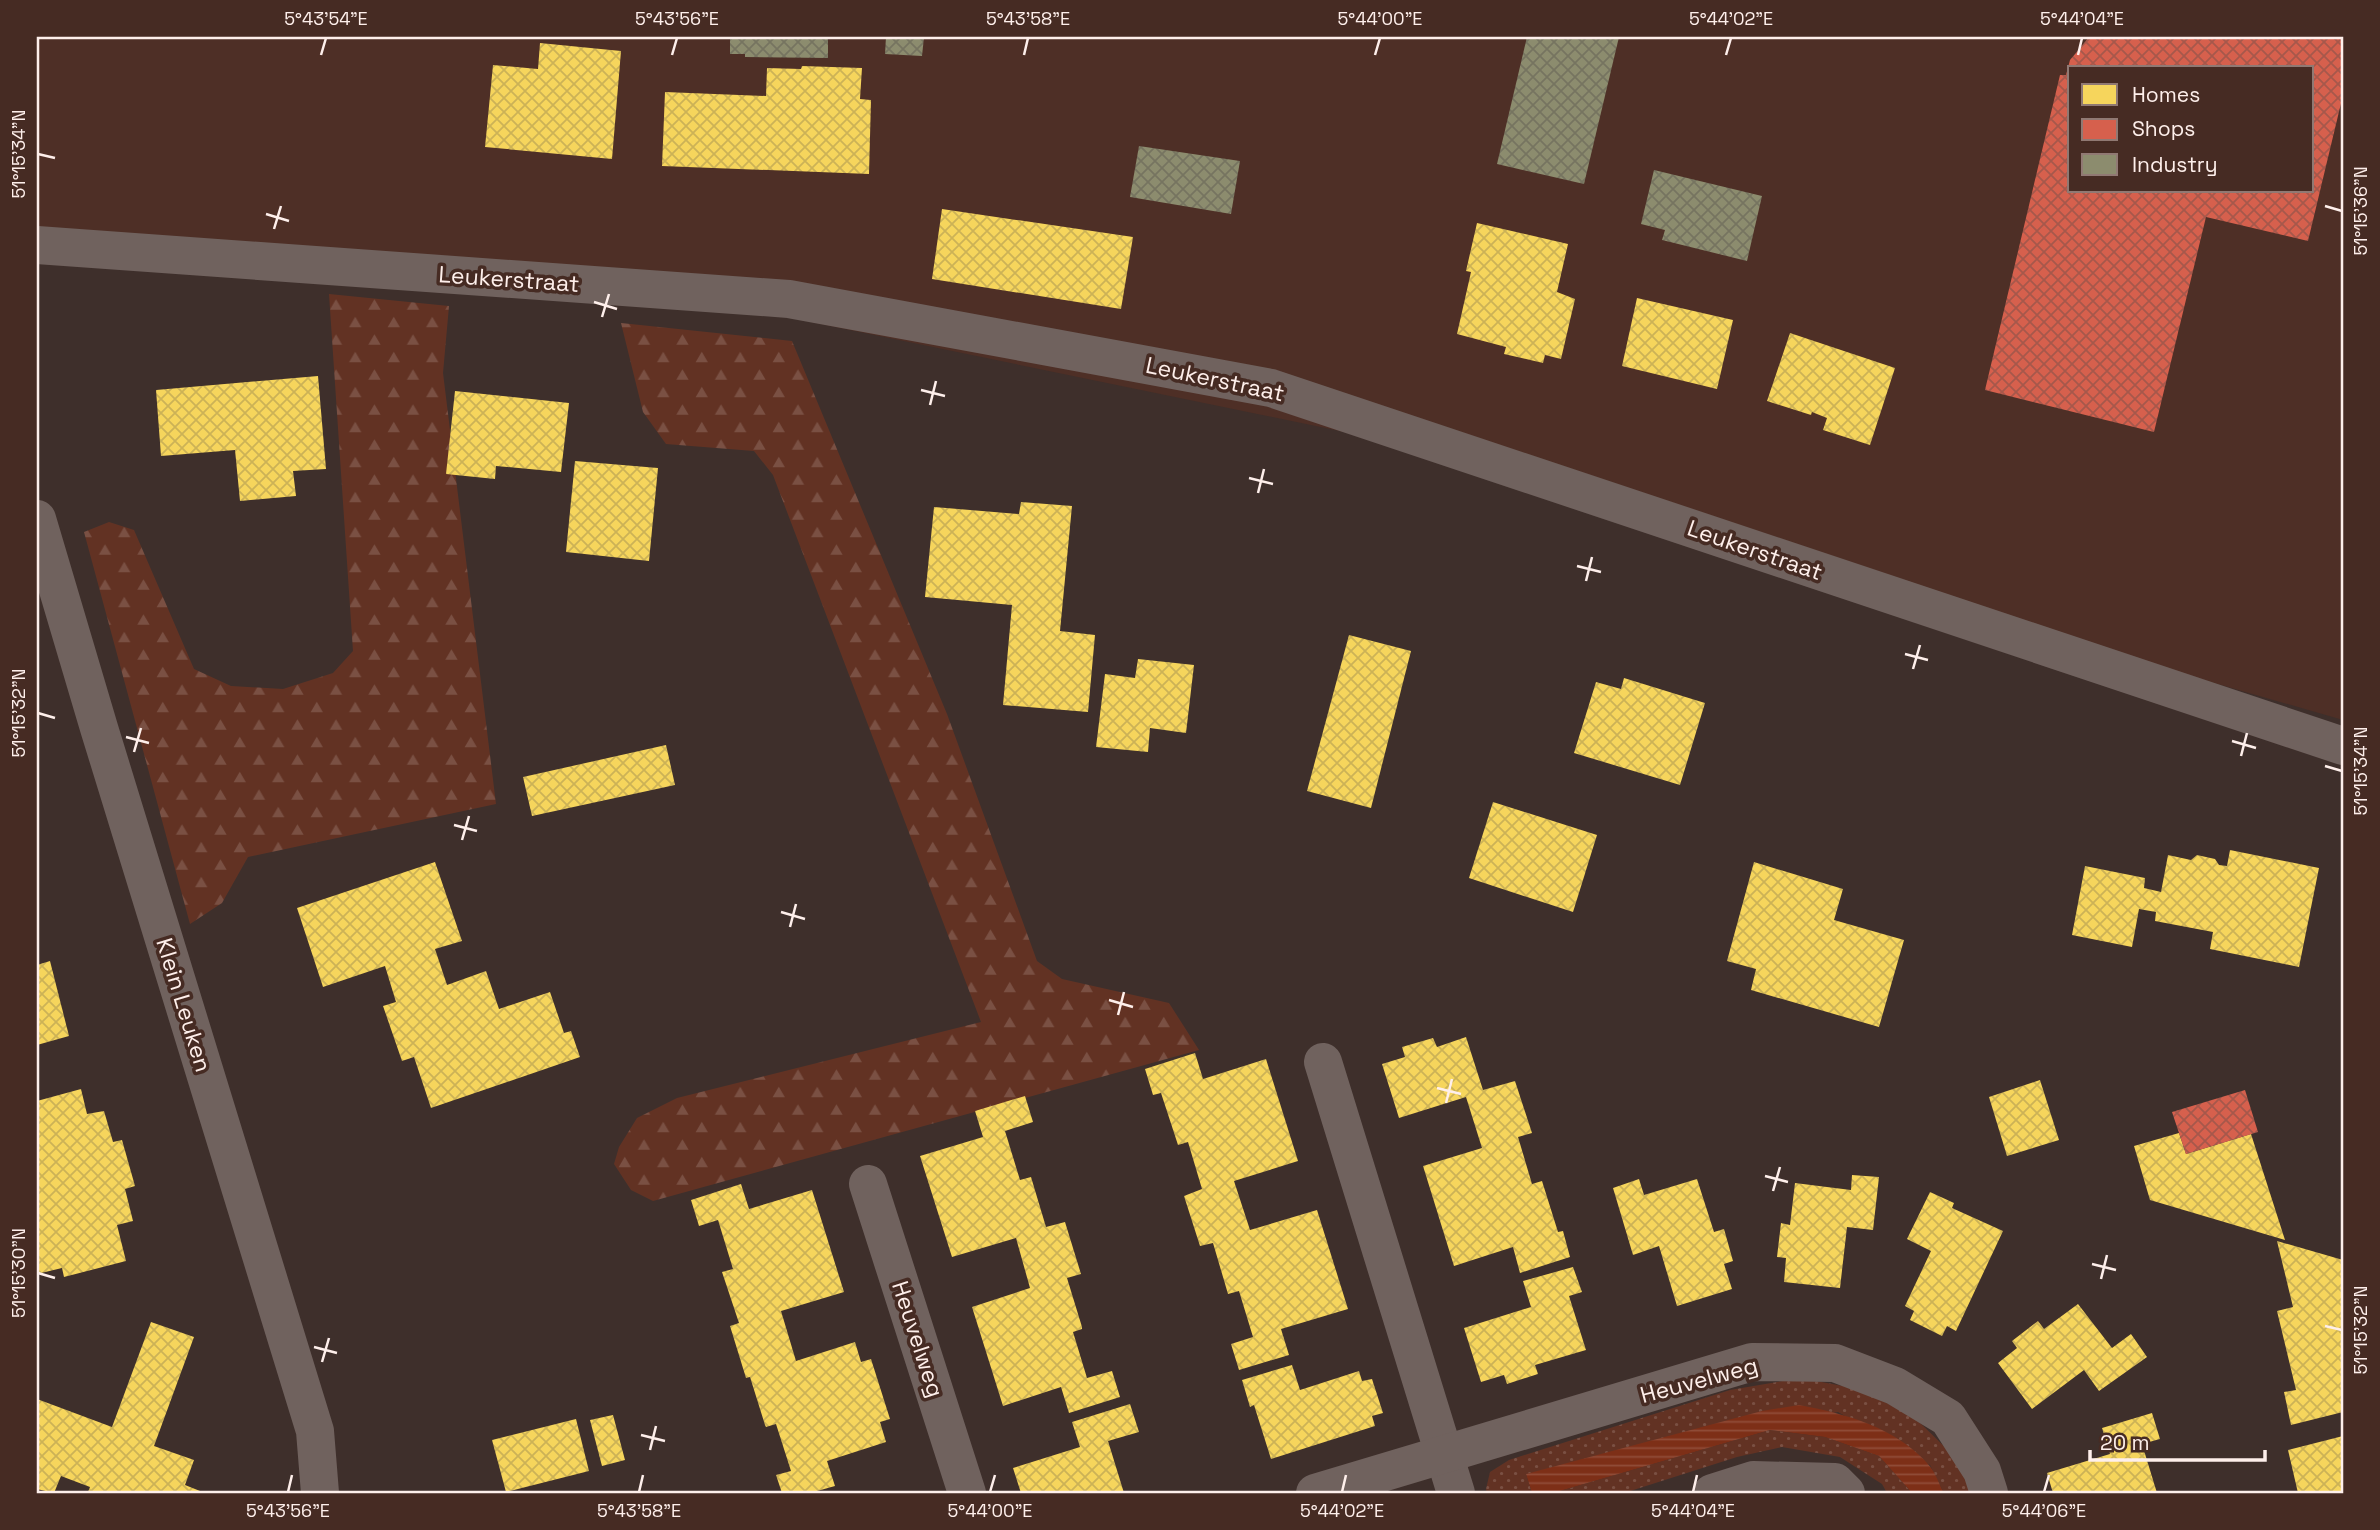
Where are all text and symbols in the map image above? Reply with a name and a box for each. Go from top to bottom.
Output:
text: 5°43'54"E [284,7,368,30]
text: 5°43'56"E [635,7,719,30]
text: 5°43'58"E [986,7,1070,30]
text: 5°44'00"E [1338,7,1422,30]
text: 5°44'02"E [1689,7,1773,30]
text: 5°44'04"E [2040,7,2124,30]
legend [2068,66,2314,192]
text: Homes [2132,81,2200,108]
text: 51°15'34"N [7,110,30,198]
text: Shops [2132,115,2195,142]
text: Industry [2132,151,2218,178]
text: 51°15'36"N [2349,166,2372,256]
street label: Leukerstraat [438,259,580,299]
street label: Leukerstraat [1143,350,1287,408]
street label: Leukerstraat [1683,513,1827,587]
text: 51°15'32"N [7,668,30,758]
text: 51°15'34"N [2349,727,2372,815]
street label: Klein Leuken [149,934,219,1076]
text: 51°15'30"N [7,1228,30,1318]
street label: Heuvelweg [885,1277,951,1401]
text: 51°15'32"N [2349,1285,2372,1375]
street label: Heuvelweg [1637,1350,1761,1410]
scale bar [2090,1418,2264,1462]
text: 20 m [2100,1429,2150,1456]
text: 5°43'56"E [246,1499,330,1522]
text: 5°43'58"E [597,1499,681,1522]
text: 5°44'00"E [948,1499,1032,1522]
text: 5°44'02"E [1300,1499,1384,1522]
text: 5°44'04"E [1651,1499,1735,1522]
text: 5°44'06"E [2002,1499,2086,1522]

